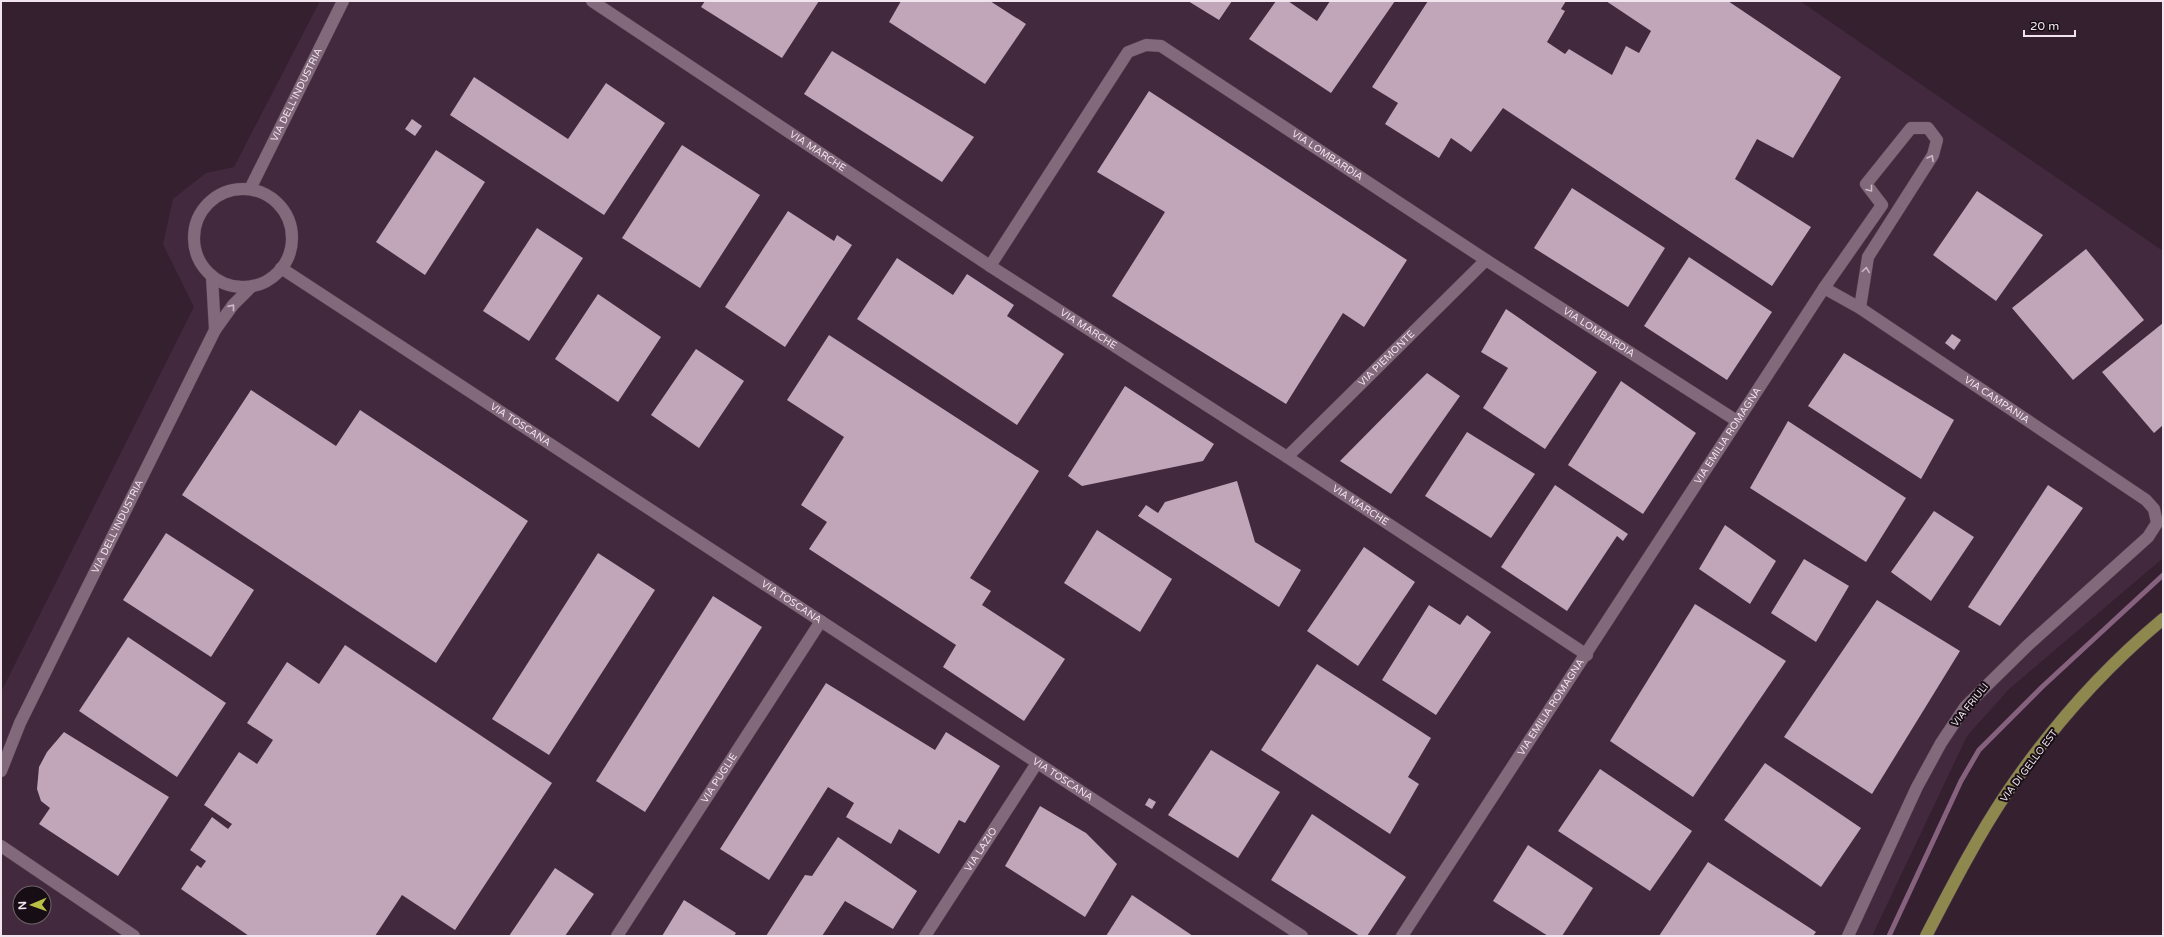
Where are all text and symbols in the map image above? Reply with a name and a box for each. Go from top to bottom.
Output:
scale bar [2024,12,2075,38]
text: 20 m [2030,19,2059,33]
street label: VIA DELL'INDUSTRIA [268,46,325,144]
street label: VIA MARCHE [787,128,848,174]
street label: VIA LOMBARDIA [1289,128,1365,183]
one-way arrow [1926,155,1933,162]
one-way arrow [1865,185,1872,192]
one-way arrow [1861,266,1870,273]
one-way arrow [227,304,234,312]
street label: VIA LOMBARDIA [1561,305,1637,360]
street label: VIA MARCHE [1058,307,1119,352]
street label: VIA PIEMONTE [1356,328,1417,389]
street label: VIA CAMPANIA [1962,374,2032,426]
street label: VIA EMILIA ROMAGNA [1692,385,1764,486]
street label: VIA TOSCANA [488,400,553,449]
street label: VIA DELL'INDUSTRIA [89,478,146,575]
street label: VIA MARCHE [1330,482,1391,528]
street label: VIA TOSCANA [759,578,824,626]
street label: VIA EMILIA ROMAGNA [1515,657,1587,758]
street label: VIA FRIULI [1949,681,1991,729]
street label: VIA DI GELLO EST [1998,728,2060,804]
street label: VIA PUGLIE [699,751,740,805]
street label: VIA TOSCANA [1030,755,1095,804]
street label: VIA LAZIO [962,825,1000,874]
north arrow [12,885,52,925]
text: N [16,901,29,910]

